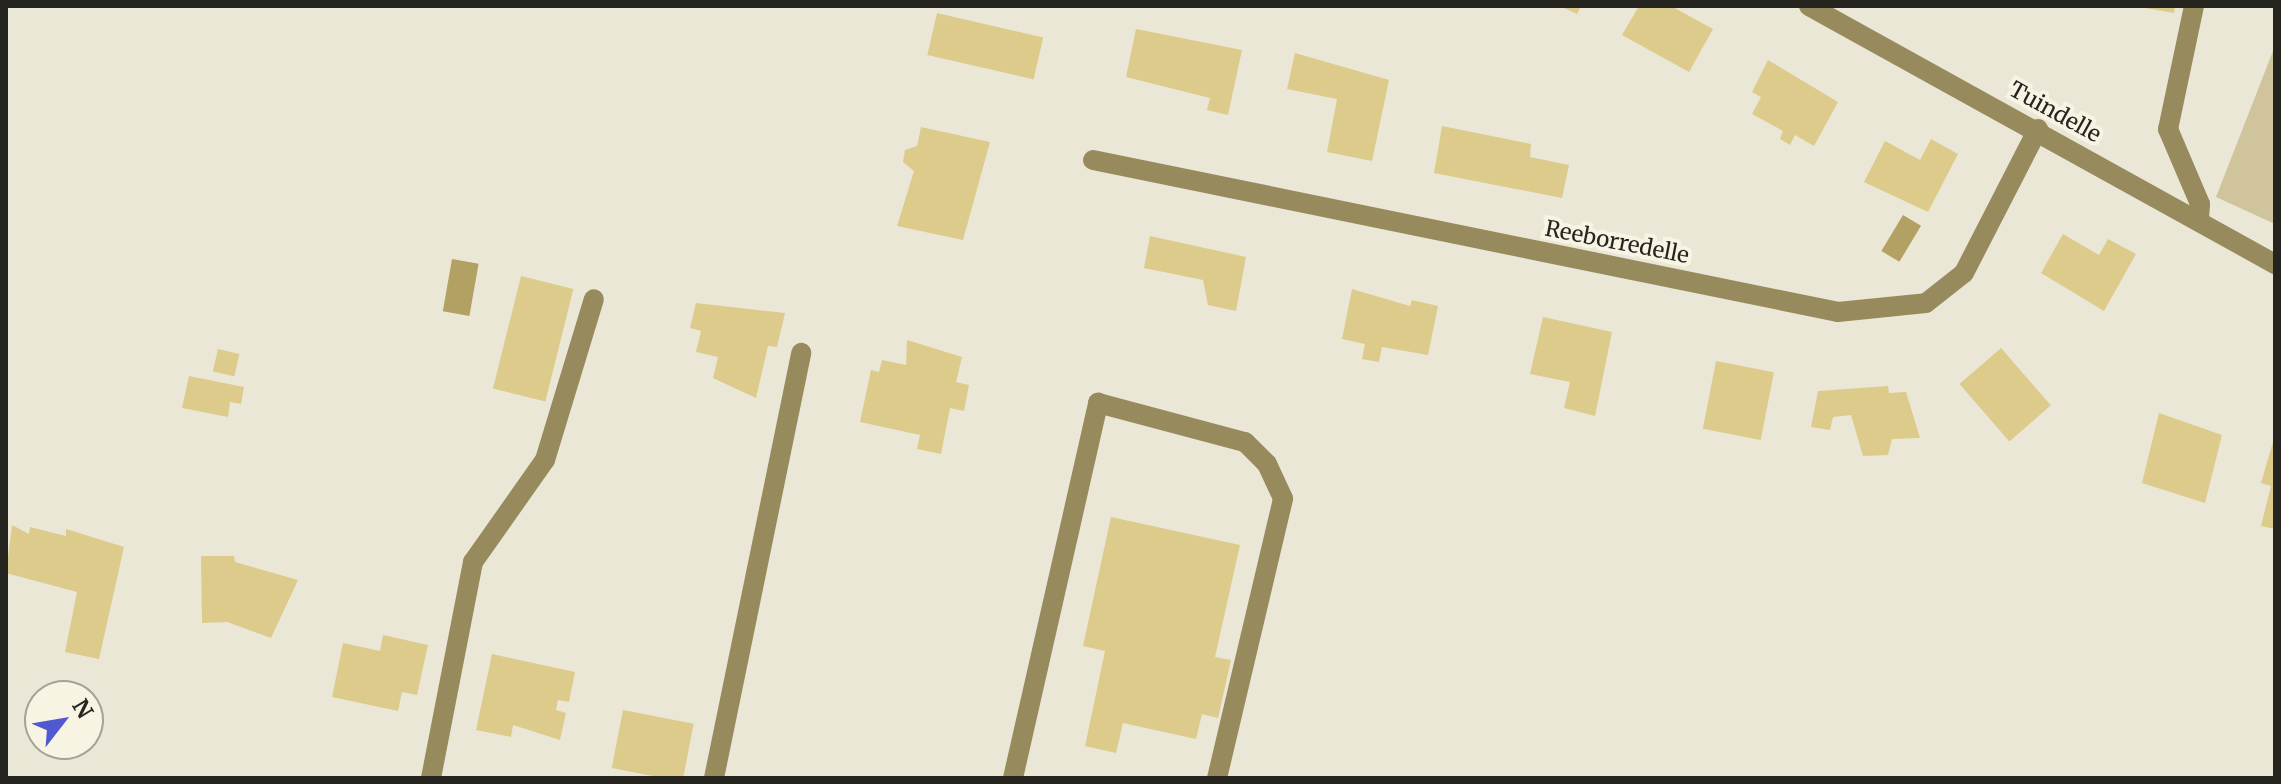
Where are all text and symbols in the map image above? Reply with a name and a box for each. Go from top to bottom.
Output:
street label: Tuindelle [2005,76,2105,148]
street label: Reeborredelle [1543,215,1691,269]
north arrow [24,680,104,760]
text: N [66,694,99,723]

